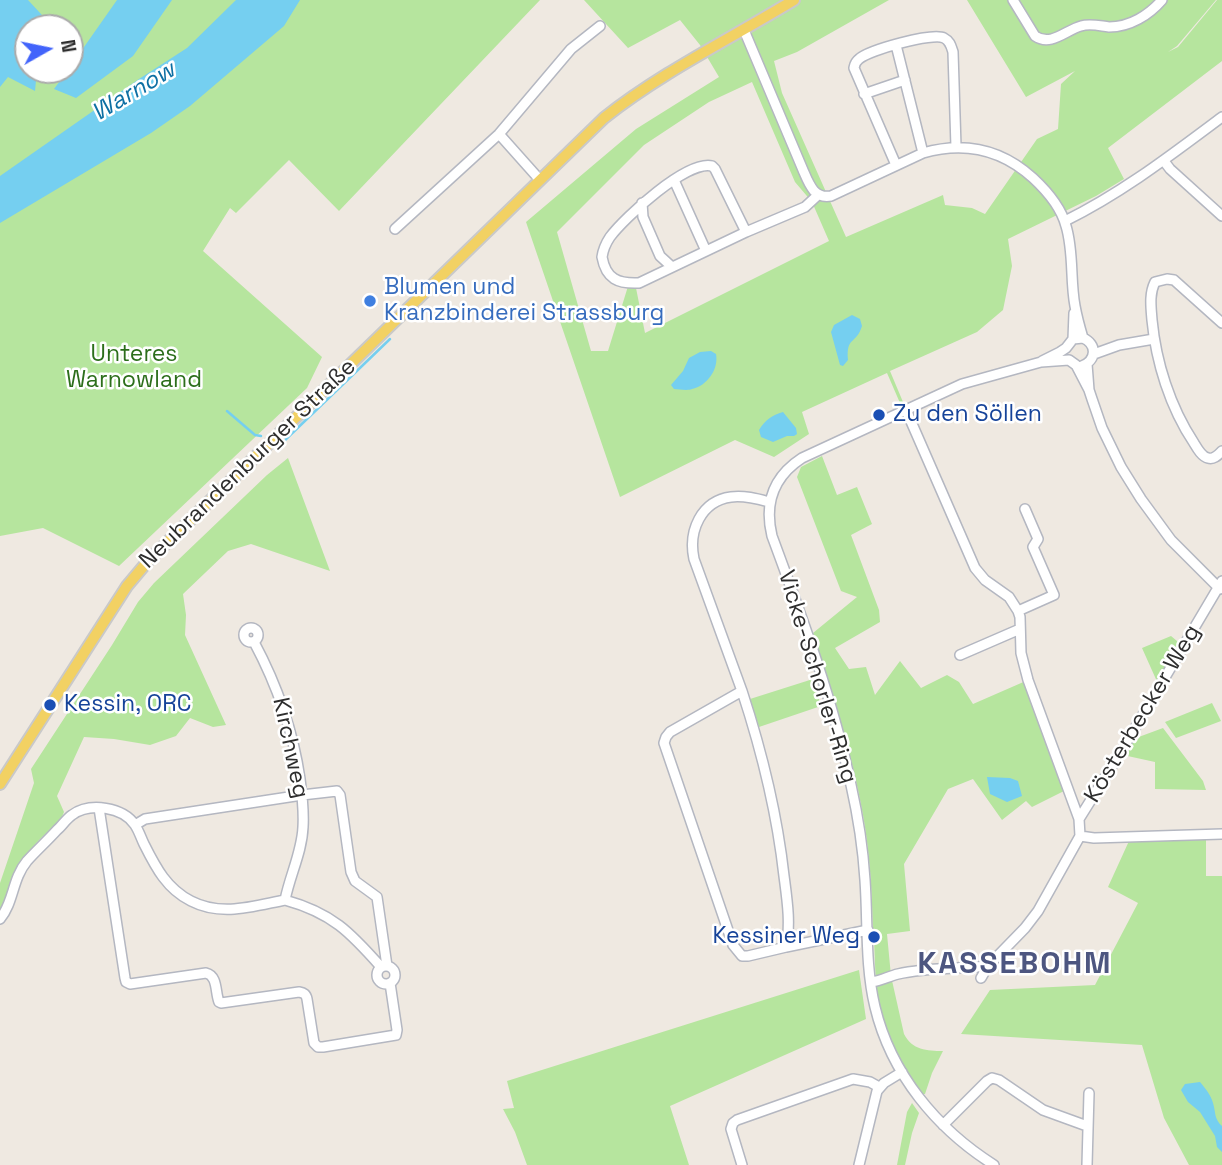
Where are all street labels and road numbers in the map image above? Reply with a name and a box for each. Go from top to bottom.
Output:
street label: Neubrandenburger Straße [134,353,362,575]
street label: Vicke-Schorler-Ring [771,567,863,787]
street label: Kösterbecker Weg [1079,620,1207,808]
street label: Kirchweg [266,695,314,801]

